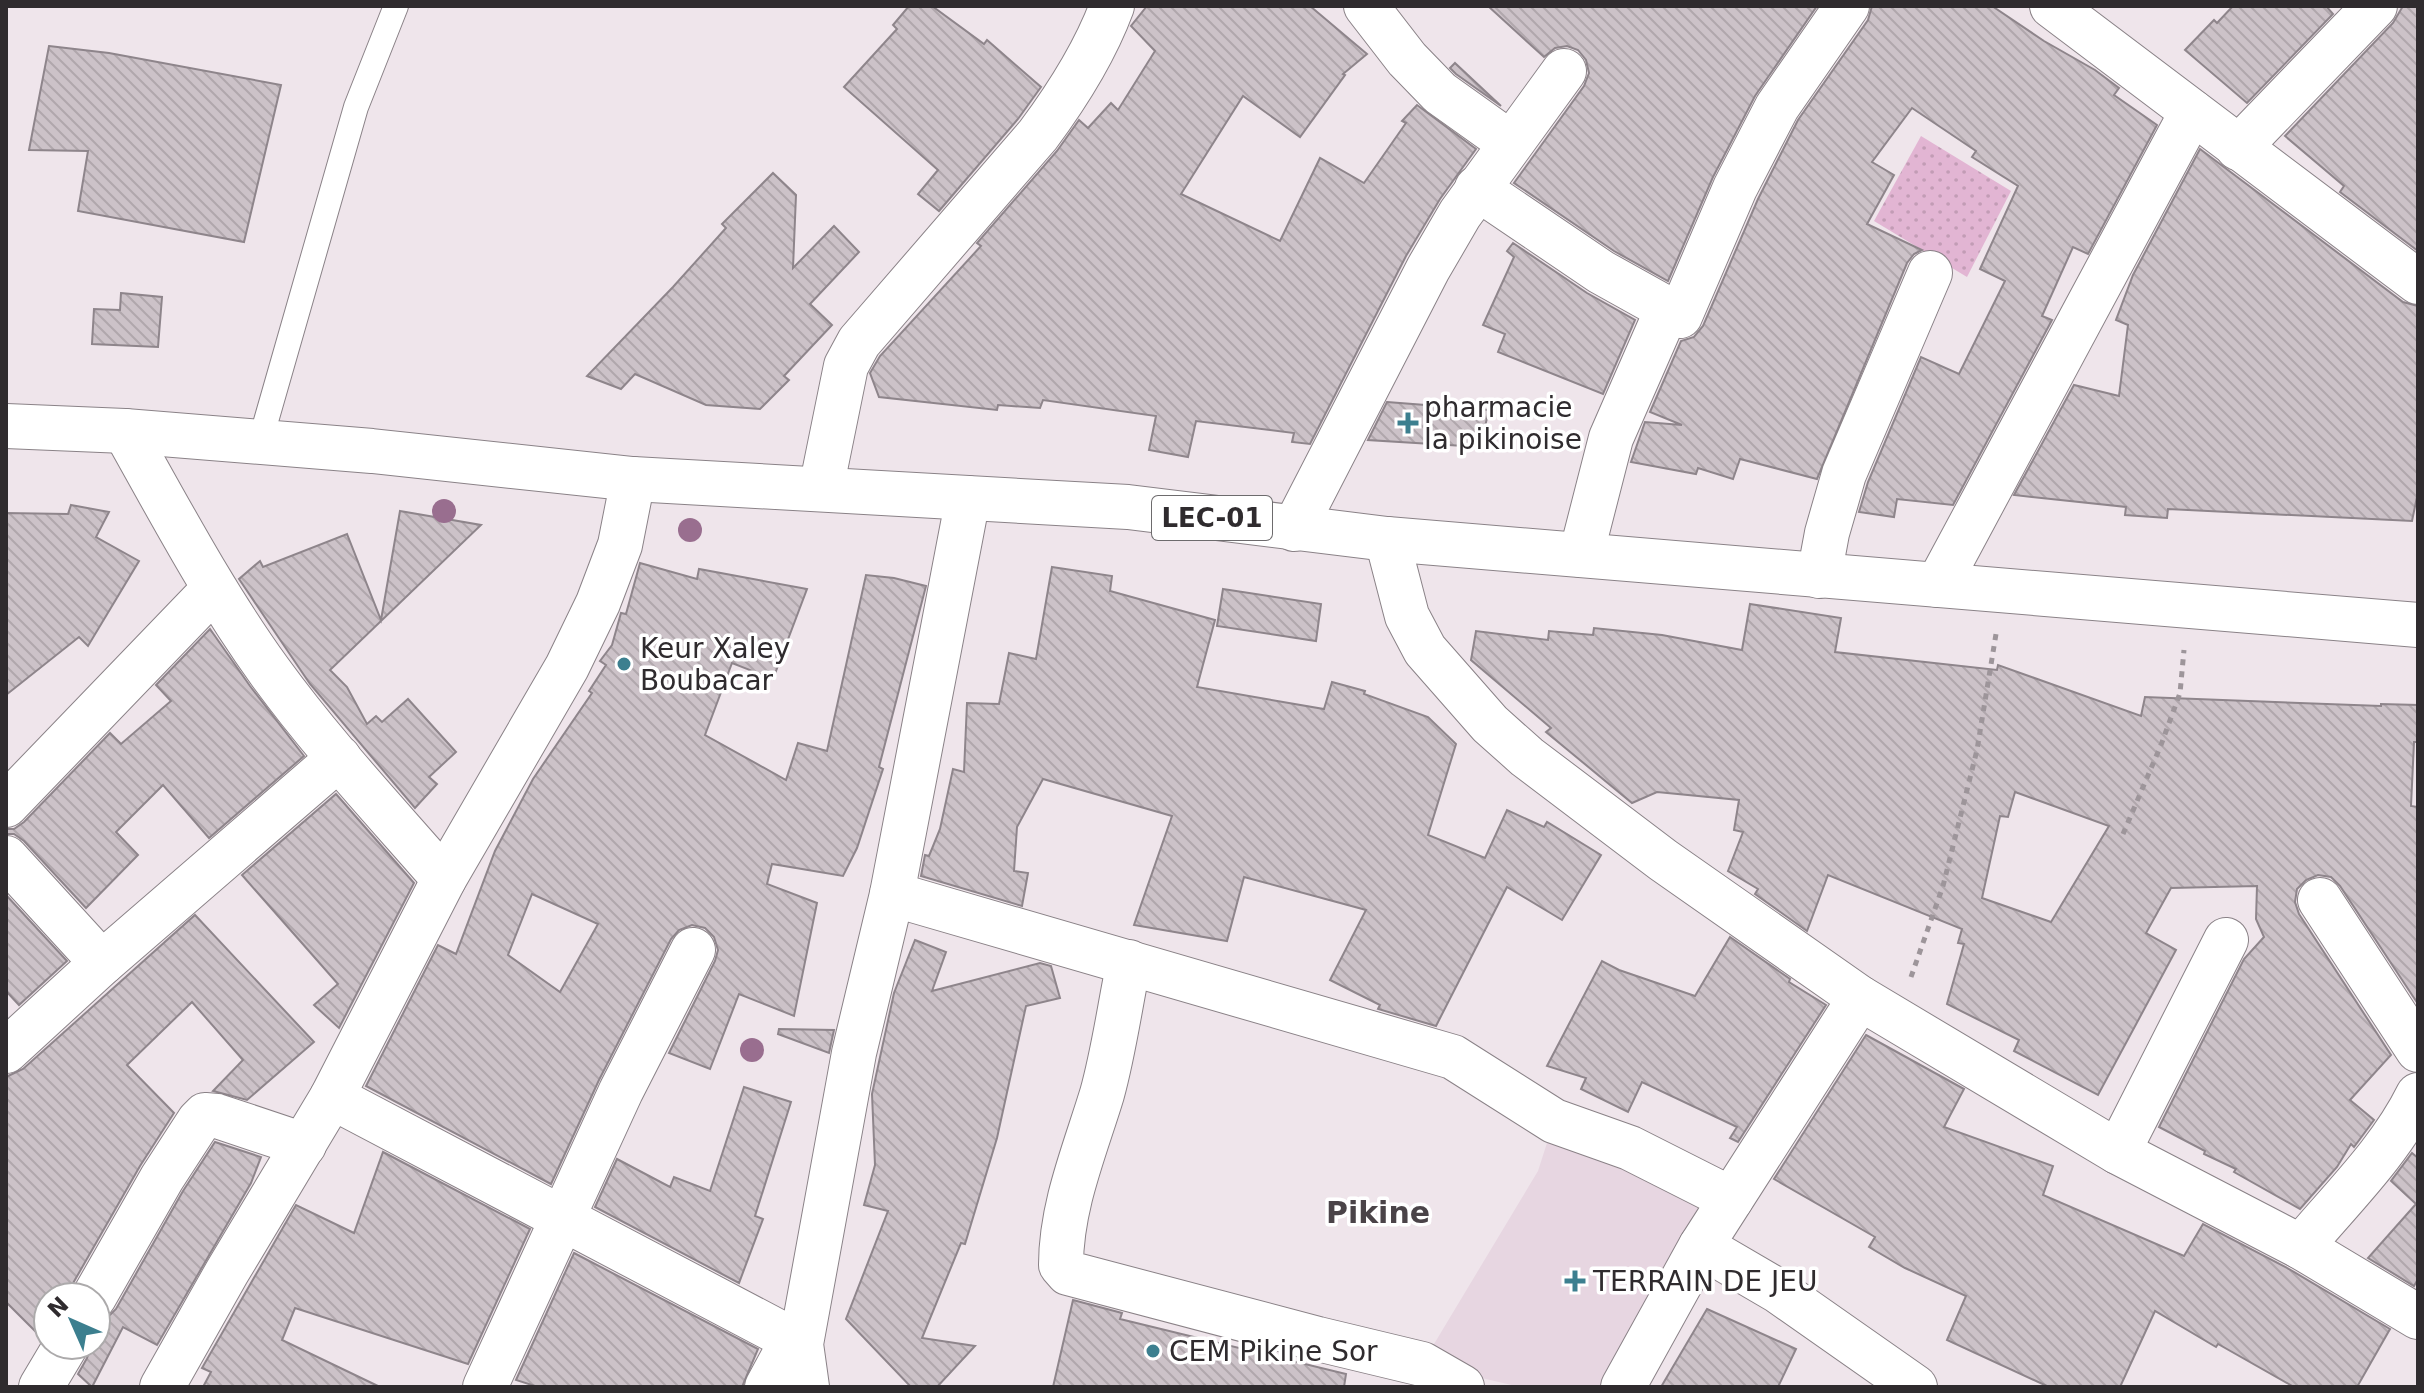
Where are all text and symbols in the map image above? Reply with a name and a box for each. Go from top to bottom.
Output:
place label: pharmacie la pikinoise [1424,391,1582,456]
marker: pharmacie la pikinoise [1399,414,1417,432]
road number: LEC-01 [1152,496,1272,540]
place label: Keur Xaley Boubacar [640,632,790,697]
marker: Keur Xaley Boubacar [615,655,633,673]
district label: Pikine [1326,1195,1430,1230]
place label: TERRAIN DE JEU [1592,1265,1817,1298]
marker: TERRAIN DE JEU [1564,1270,1586,1292]
north arrow [32,1281,112,1361]
text: N [43,1292,74,1323]
place label: CEM Pikine Sor [1169,1335,1378,1368]
marker: CEM Pikine Sor [1144,1342,1162,1360]

